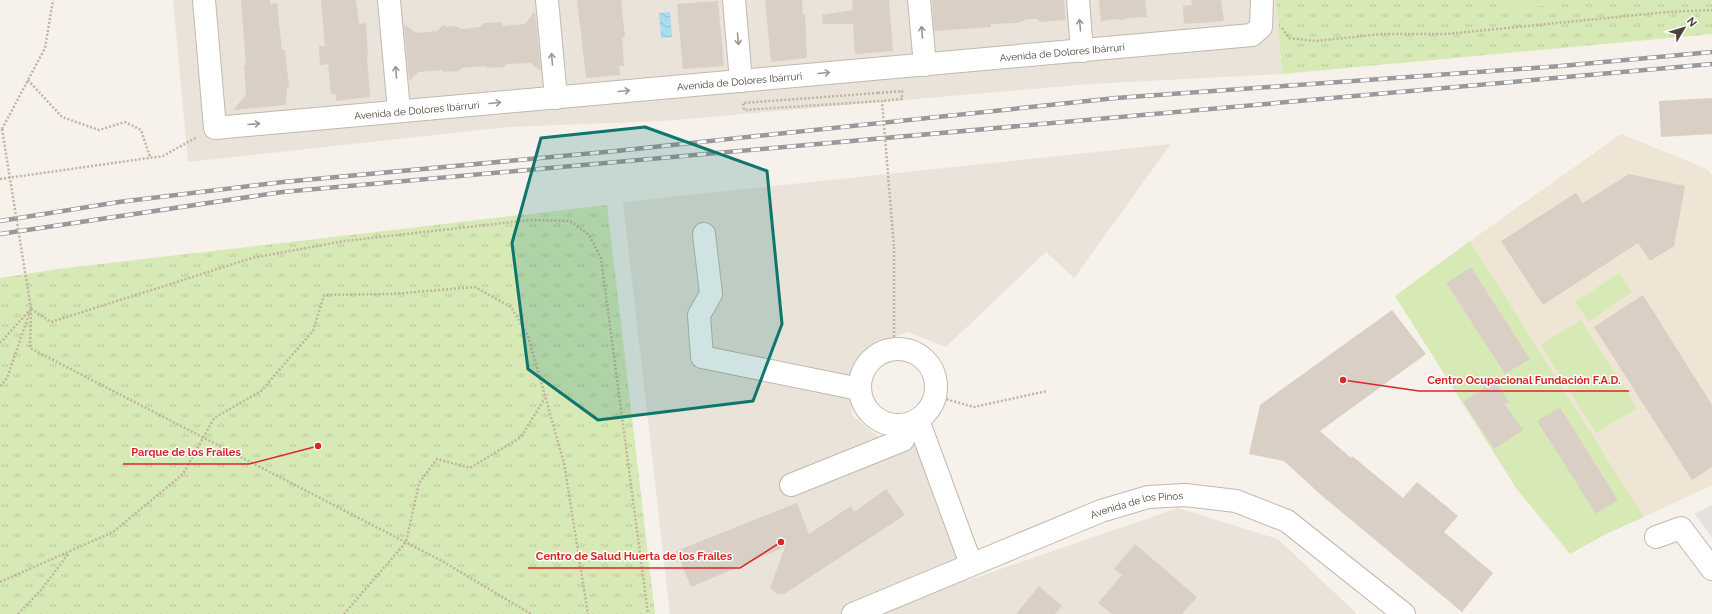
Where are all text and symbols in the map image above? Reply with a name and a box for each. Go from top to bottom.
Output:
north arrow [1664,8,1704,48]
text: N [1684,15,1699,29]
one-way arrow [1077,19,1084,32]
one-way arrow [918,26,926,39]
one-way arrow [734,32,741,45]
street label: Avenida de Dolores Ibárruri [999,41,1125,63]
one-way arrow [548,53,556,66]
one-way arrow [392,66,399,79]
street label: Avenida de Dolores Ibárruri [676,70,802,92]
one-way arrow [817,70,830,77]
one-way arrow [617,88,630,95]
street label: Avenida de Dolores Ibárruri [354,99,480,121]
one-way arrow [488,99,501,107]
one-way arrow [247,120,260,128]
callout: Centro Ocupacional Fundación F.A.D. [1419,368,1629,391]
text: Centro Ocupacional Fundación F.A.D. [1427,374,1621,387]
callout: Parque de los Frailes [123,441,249,464]
text: Parque de los Frailes [131,446,241,459]
street label: Avenida de los Pinos [1088,490,1184,520]
callout: Centro de Salud Huerta de los Frailes [528,545,740,568]
text: Centro de Salud Huerta de los Frailes [536,550,733,563]

